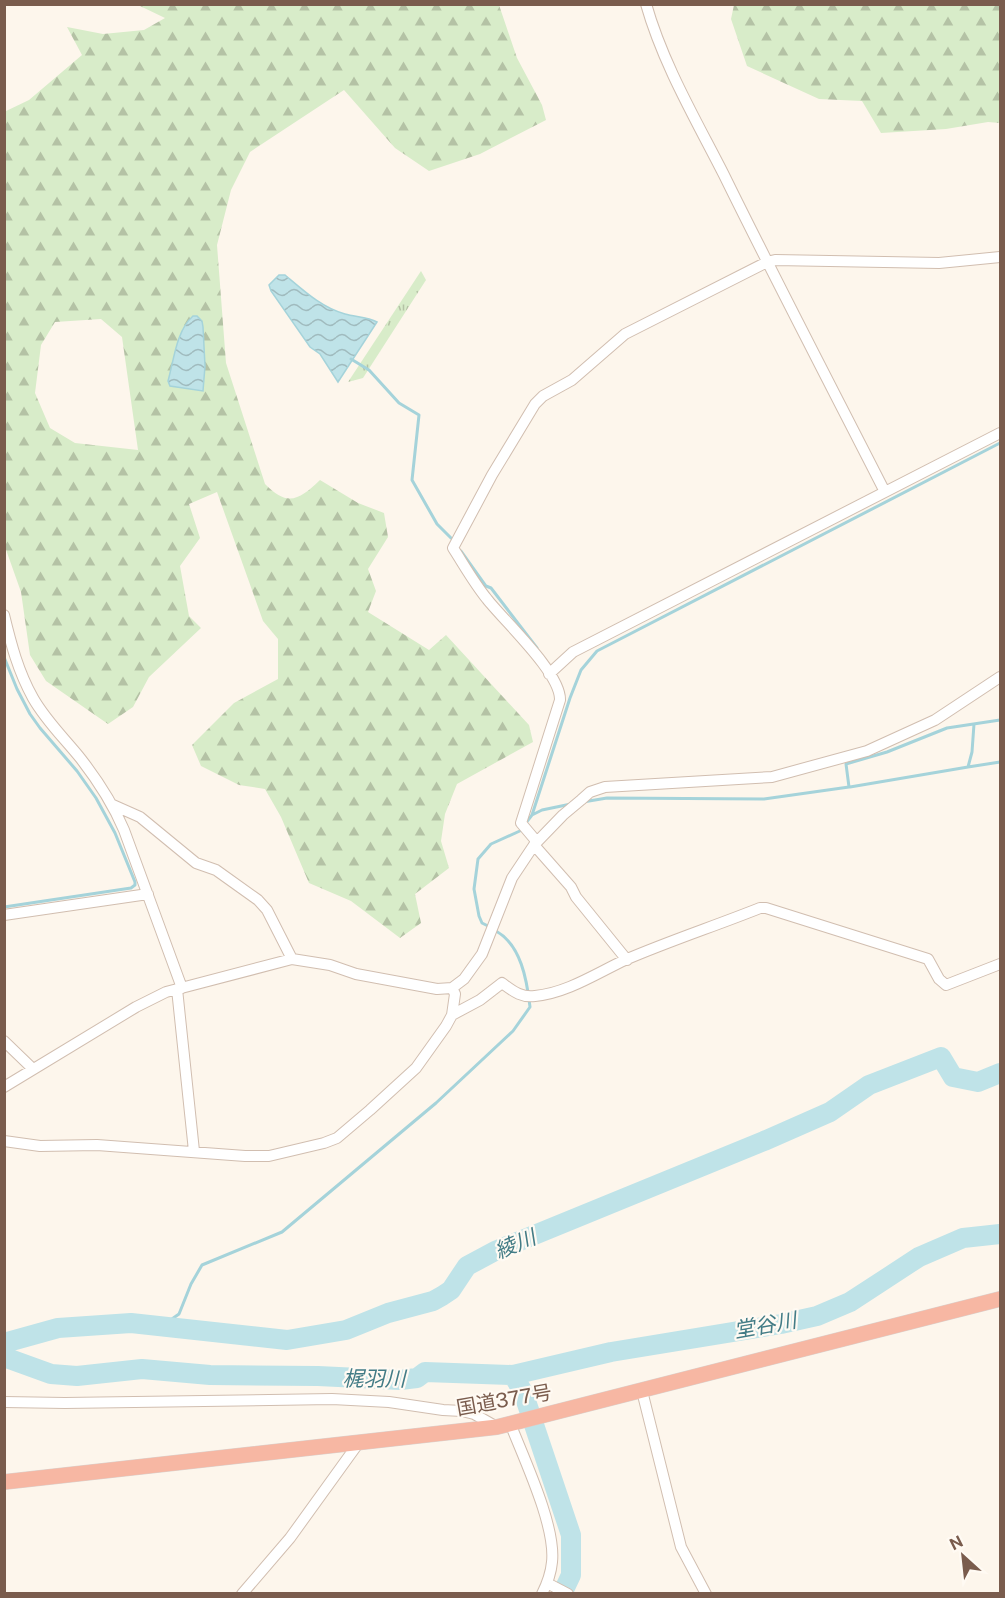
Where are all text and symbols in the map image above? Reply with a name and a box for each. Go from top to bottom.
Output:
water label: 綾川 [491,1224,541,1264]
water label: 堂谷川 [732,1307,800,1343]
water label: 梶羽川 [343,1366,407,1391]
street label: 国道377号 [454,1380,554,1420]
north arrow [933,1526,993,1586]
text: N [947,1532,966,1554]

